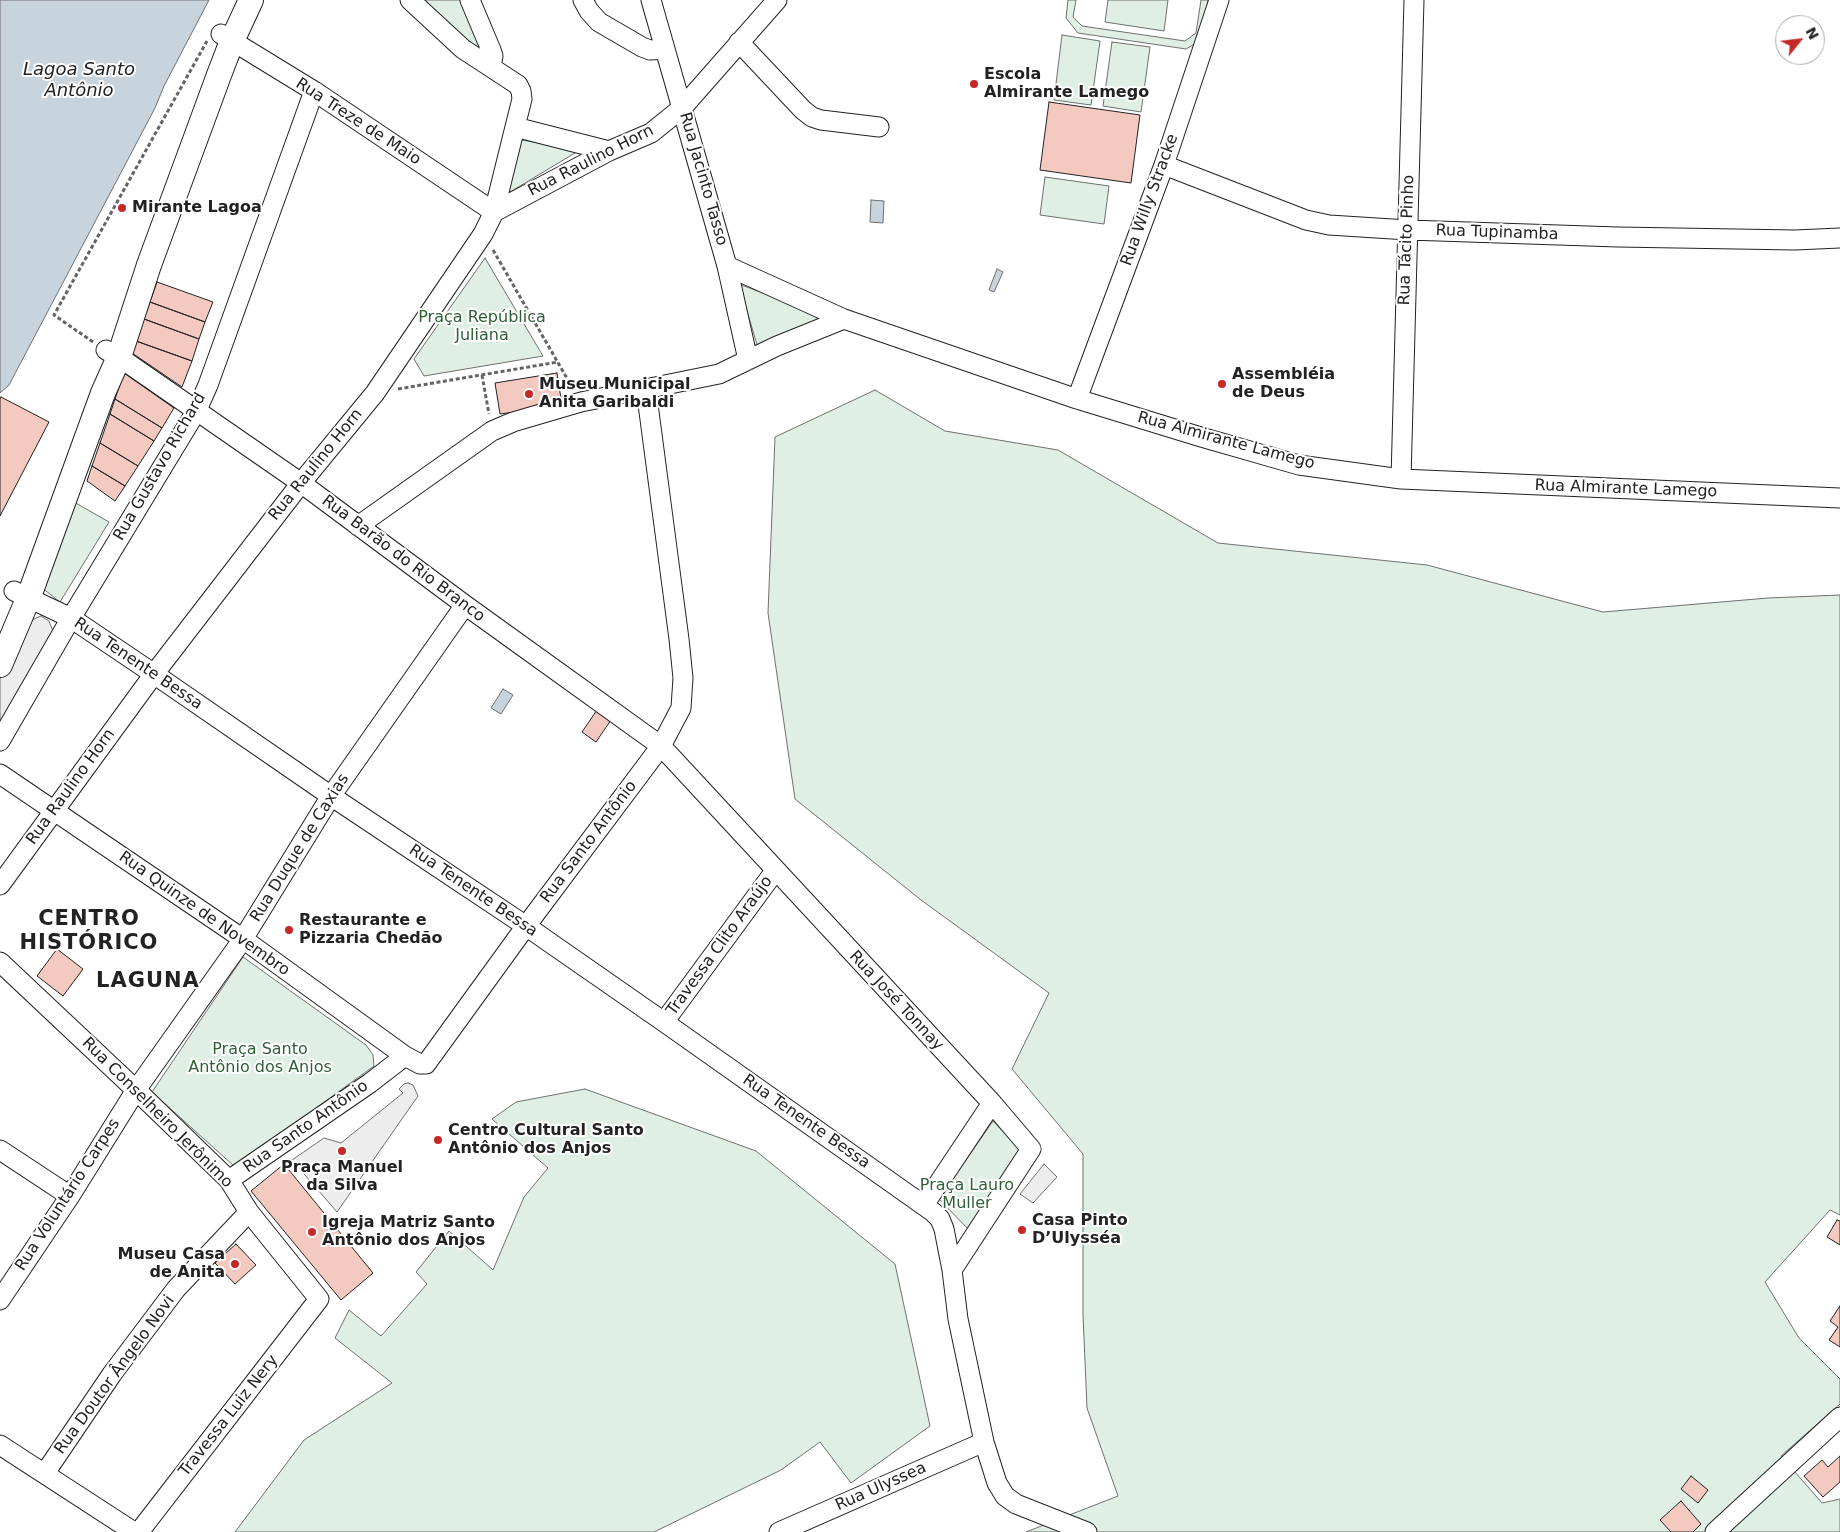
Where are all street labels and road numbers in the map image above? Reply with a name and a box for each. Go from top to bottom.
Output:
street label: Rua Treze de Maio [292,74,424,170]
street label: Rua Jacinto Tasso [675,110,731,248]
street label: Rua Raulino Horn [525,121,657,201]
street label: Rua Willy Stracke [1117,131,1183,269]
street label: Rua Tácito Pinho [1395,174,1419,306]
street label: Rua Tupinamba [1435,221,1559,245]
street label: Rua Gustavo Richard [110,390,210,544]
street label: Rua Raulino Horn [265,405,367,525]
street label: Rua Almirante Lamego [1135,408,1317,474]
street label: Rua Almirante Lamego [1534,476,1718,502]
street label: Rua Barão do Rio Branco [318,491,488,627]
street label: Rua Tenente Bessa [70,614,206,714]
street label: Rua Raulino Horn [23,725,119,849]
street label: Rua Duque de Caxias [246,770,354,926]
street label: Rua Santo Antônio [537,777,641,907]
street label: Rua Tenente Bessa [405,841,541,941]
street label: Rua Quinze de Novembro [115,848,293,980]
street label: Travessa Clito Araújo [663,873,777,1019]
street label: Rua José Tonnay [845,947,947,1055]
street label: Rua Conselheiro Jerônimo [78,1034,236,1192]
street label: Rua Tenente Bessa [739,1071,873,1173]
street label: Rua Santo Antônio [240,1077,372,1177]
street label: Rua Voluntário Carpes [12,1115,124,1275]
street label: Rua Doutor Ângelo Novi [51,1292,179,1458]
street label: Travessa Luiz Nery [175,1351,283,1481]
street label: Rua Ulyssea [833,1458,929,1516]

